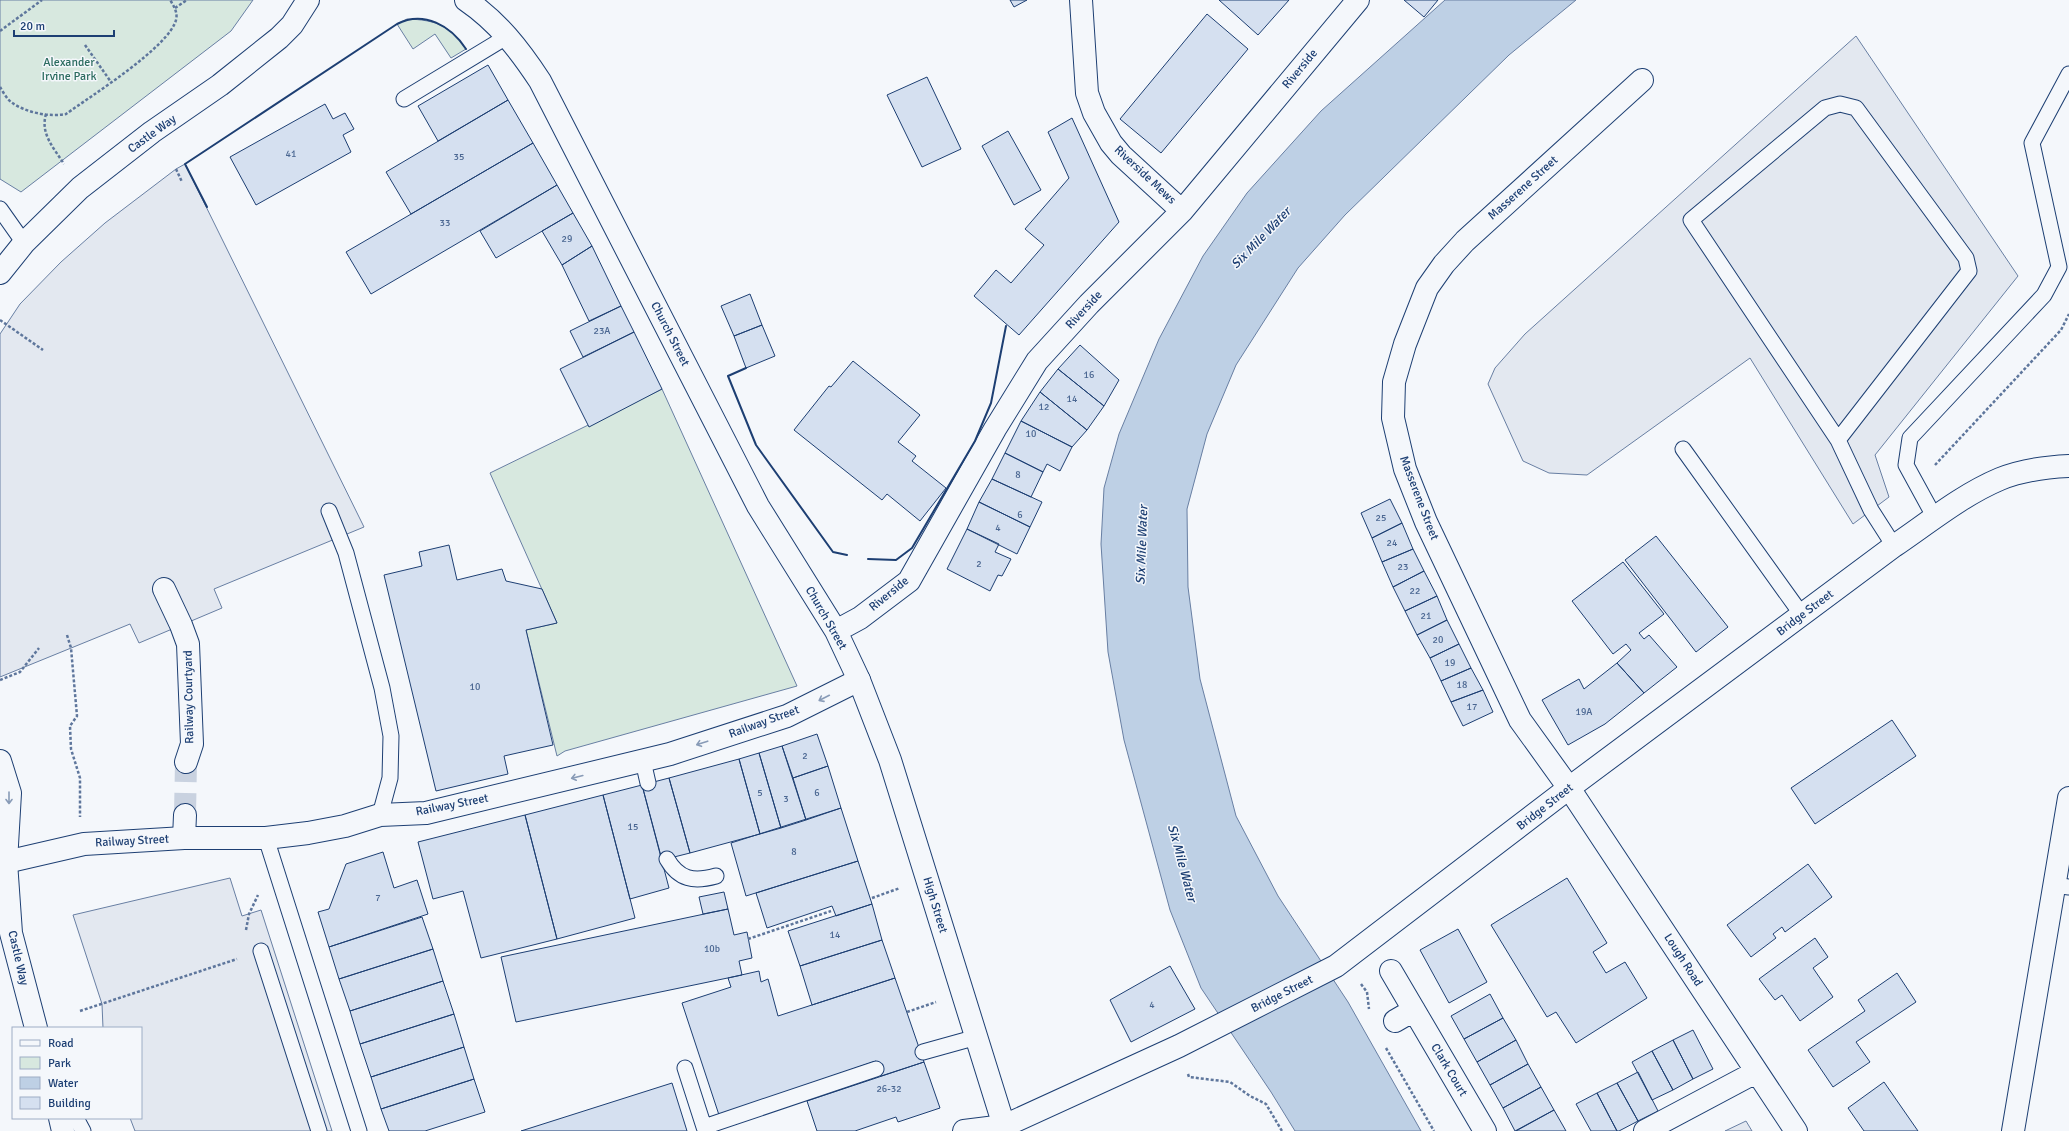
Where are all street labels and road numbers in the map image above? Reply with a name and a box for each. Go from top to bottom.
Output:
street label: Riverside [1279,46,1321,92]
street label: Castle Way [125,111,179,157]
street label: Riverside Mews [1111,143,1179,207]
street label: Masserene Street [1485,153,1561,223]
street label: Riverside [1062,288,1106,332]
street label: Church Street [647,299,693,369]
street label: Masserene Street [1396,454,1442,542]
street label: Riverside [866,573,912,615]
street label: Church Street [802,584,850,652]
street label: Bridge Street [1774,587,1836,639]
street label: Railway Courtyard [181,650,197,744]
street label: Railway Street [727,702,801,742]
street label: Bridge Street [1514,780,1576,834]
street label: Railway Street [414,791,490,819]
street label: Railway Street [95,832,169,850]
street label: High Street [919,875,951,935]
street label: Castle Way [4,929,32,987]
street label: Lough Road [1660,931,1706,989]
street label: Bridge Street [1248,972,1316,1016]
street label: Clark Court [1427,1041,1471,1099]

